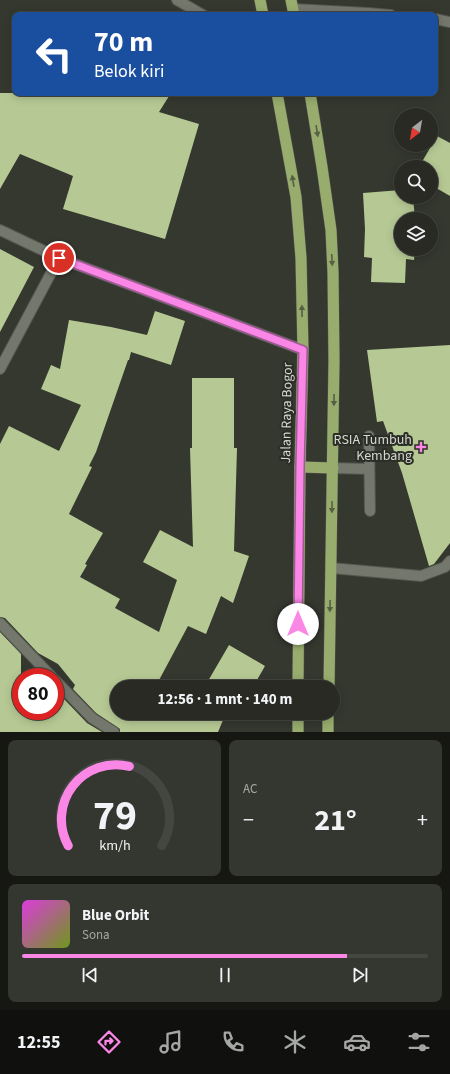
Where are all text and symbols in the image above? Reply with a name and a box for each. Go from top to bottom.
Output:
text: 70 m [94,22,153,62]
icon: left [28,28,80,80]
text: Belok kiri [94,59,164,84]
north arrow [394,108,438,152]
map controls [394,108,438,256]
one-way arrow [314,125,320,138]
button: search [394,160,438,204]
one-way arrow [290,175,296,188]
button: layers [394,212,438,256]
pin [42,241,76,275]
icon: arrive [48,247,70,269]
one-way arrow [329,254,335,267]
one-way arrow [299,304,305,317]
street label: Jalan Raya Bogor [276,362,298,464]
one-way arrow [331,394,337,407]
place label: RSIA Tumbuh Kembang [334,430,412,466]
marker: RSIA Tumbuh Kembang [415,441,427,453]
one-way arrow [329,501,335,514]
one-way arrow [327,600,333,613]
position arrow [277,603,319,645]
speed limit sign: 80 [12,668,64,720]
text: 12:56 · 1 mnt · 140 m [158,689,292,710]
text: AC [243,780,257,798]
text: 79 [93,786,136,846]
text: 21° [314,799,357,842]
text: − [243,804,254,836]
text: + [417,804,428,836]
text: km/h [99,835,130,856]
text: Blue Orbit [82,905,149,926]
text: Sona [82,926,110,944]
icon: previous [79,964,101,986]
icon: pause [214,964,236,986]
icon: next [349,964,371,986]
icon: directions [95,1028,123,1056]
icon: music [157,1028,185,1056]
icon: phone [219,1028,247,1056]
icon: climate [281,1028,309,1056]
icon: car [343,1028,371,1056]
icon: filters [405,1028,433,1056]
text: 12:55 [17,1030,60,1055]

